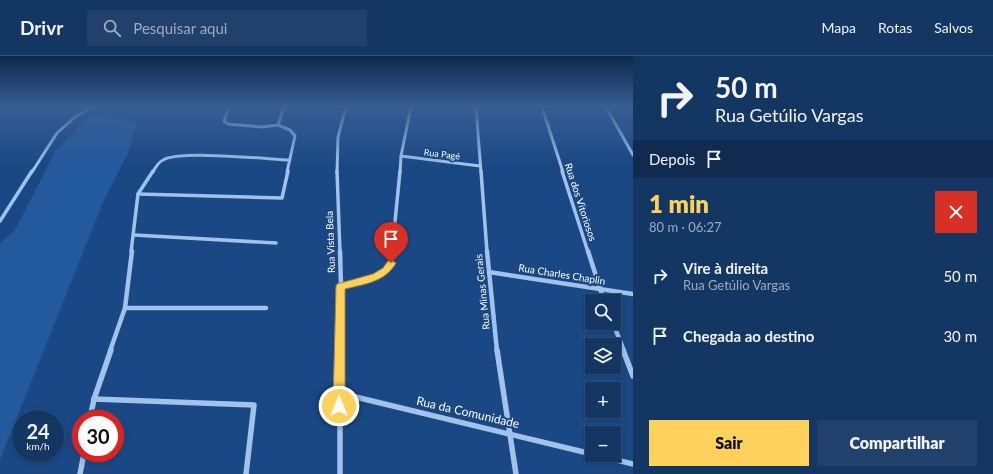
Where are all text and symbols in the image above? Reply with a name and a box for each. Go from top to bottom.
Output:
search box [87,10,367,46]
text: Drivr [20,16,63,39]
icon: search [101,17,123,39]
text: Pesquisar aqui [133,19,227,37]
text: Mapa [821,19,856,36]
text: Rotas [878,19,912,36]
text: Salvos [934,19,973,36]
text: 50 m [715,70,778,104]
icon: right [649,72,701,124]
text: Rua Getúlio Vargas [715,104,863,126]
street label: Rua Pagé [423,146,461,162]
icon: arrive [703,148,725,170]
text: Depois [649,150,695,168]
street label: Rua dos Vitoriosos [563,161,599,243]
text: 1 min [649,189,709,218]
button: close [935,191,977,233]
street label: Rua Vista Bela [323,211,337,273]
text: 80 m · 06:27 [649,219,722,235]
pin [374,222,408,263]
icon: arrive [380,228,402,250]
street label: Rua Minas Gerais [472,254,492,330]
text: Vire à direita [683,259,768,277]
street label: Rua Charles Chaplin [518,261,606,287]
icon: right [649,265,671,287]
text: 50 m [943,267,977,285]
text: Rua Getúlio Vargas [683,277,790,293]
map controls [585,294,621,462]
button: search [585,294,621,330]
icon: arrive [649,325,671,347]
text: Chegada ao destino [683,327,814,345]
text: 30 m [943,327,977,345]
button: layers [585,338,621,374]
button: + [585,382,621,418]
position arrow [318,385,360,427]
street label: Rua da Comunidade [415,393,521,431]
speed limit sign: 30 [72,410,124,462]
text: 24 [26,419,50,443]
button: Sair [649,420,809,466]
button: Compartilhar [817,420,977,466]
button: − [585,426,621,462]
text: km/h [26,440,50,452]

